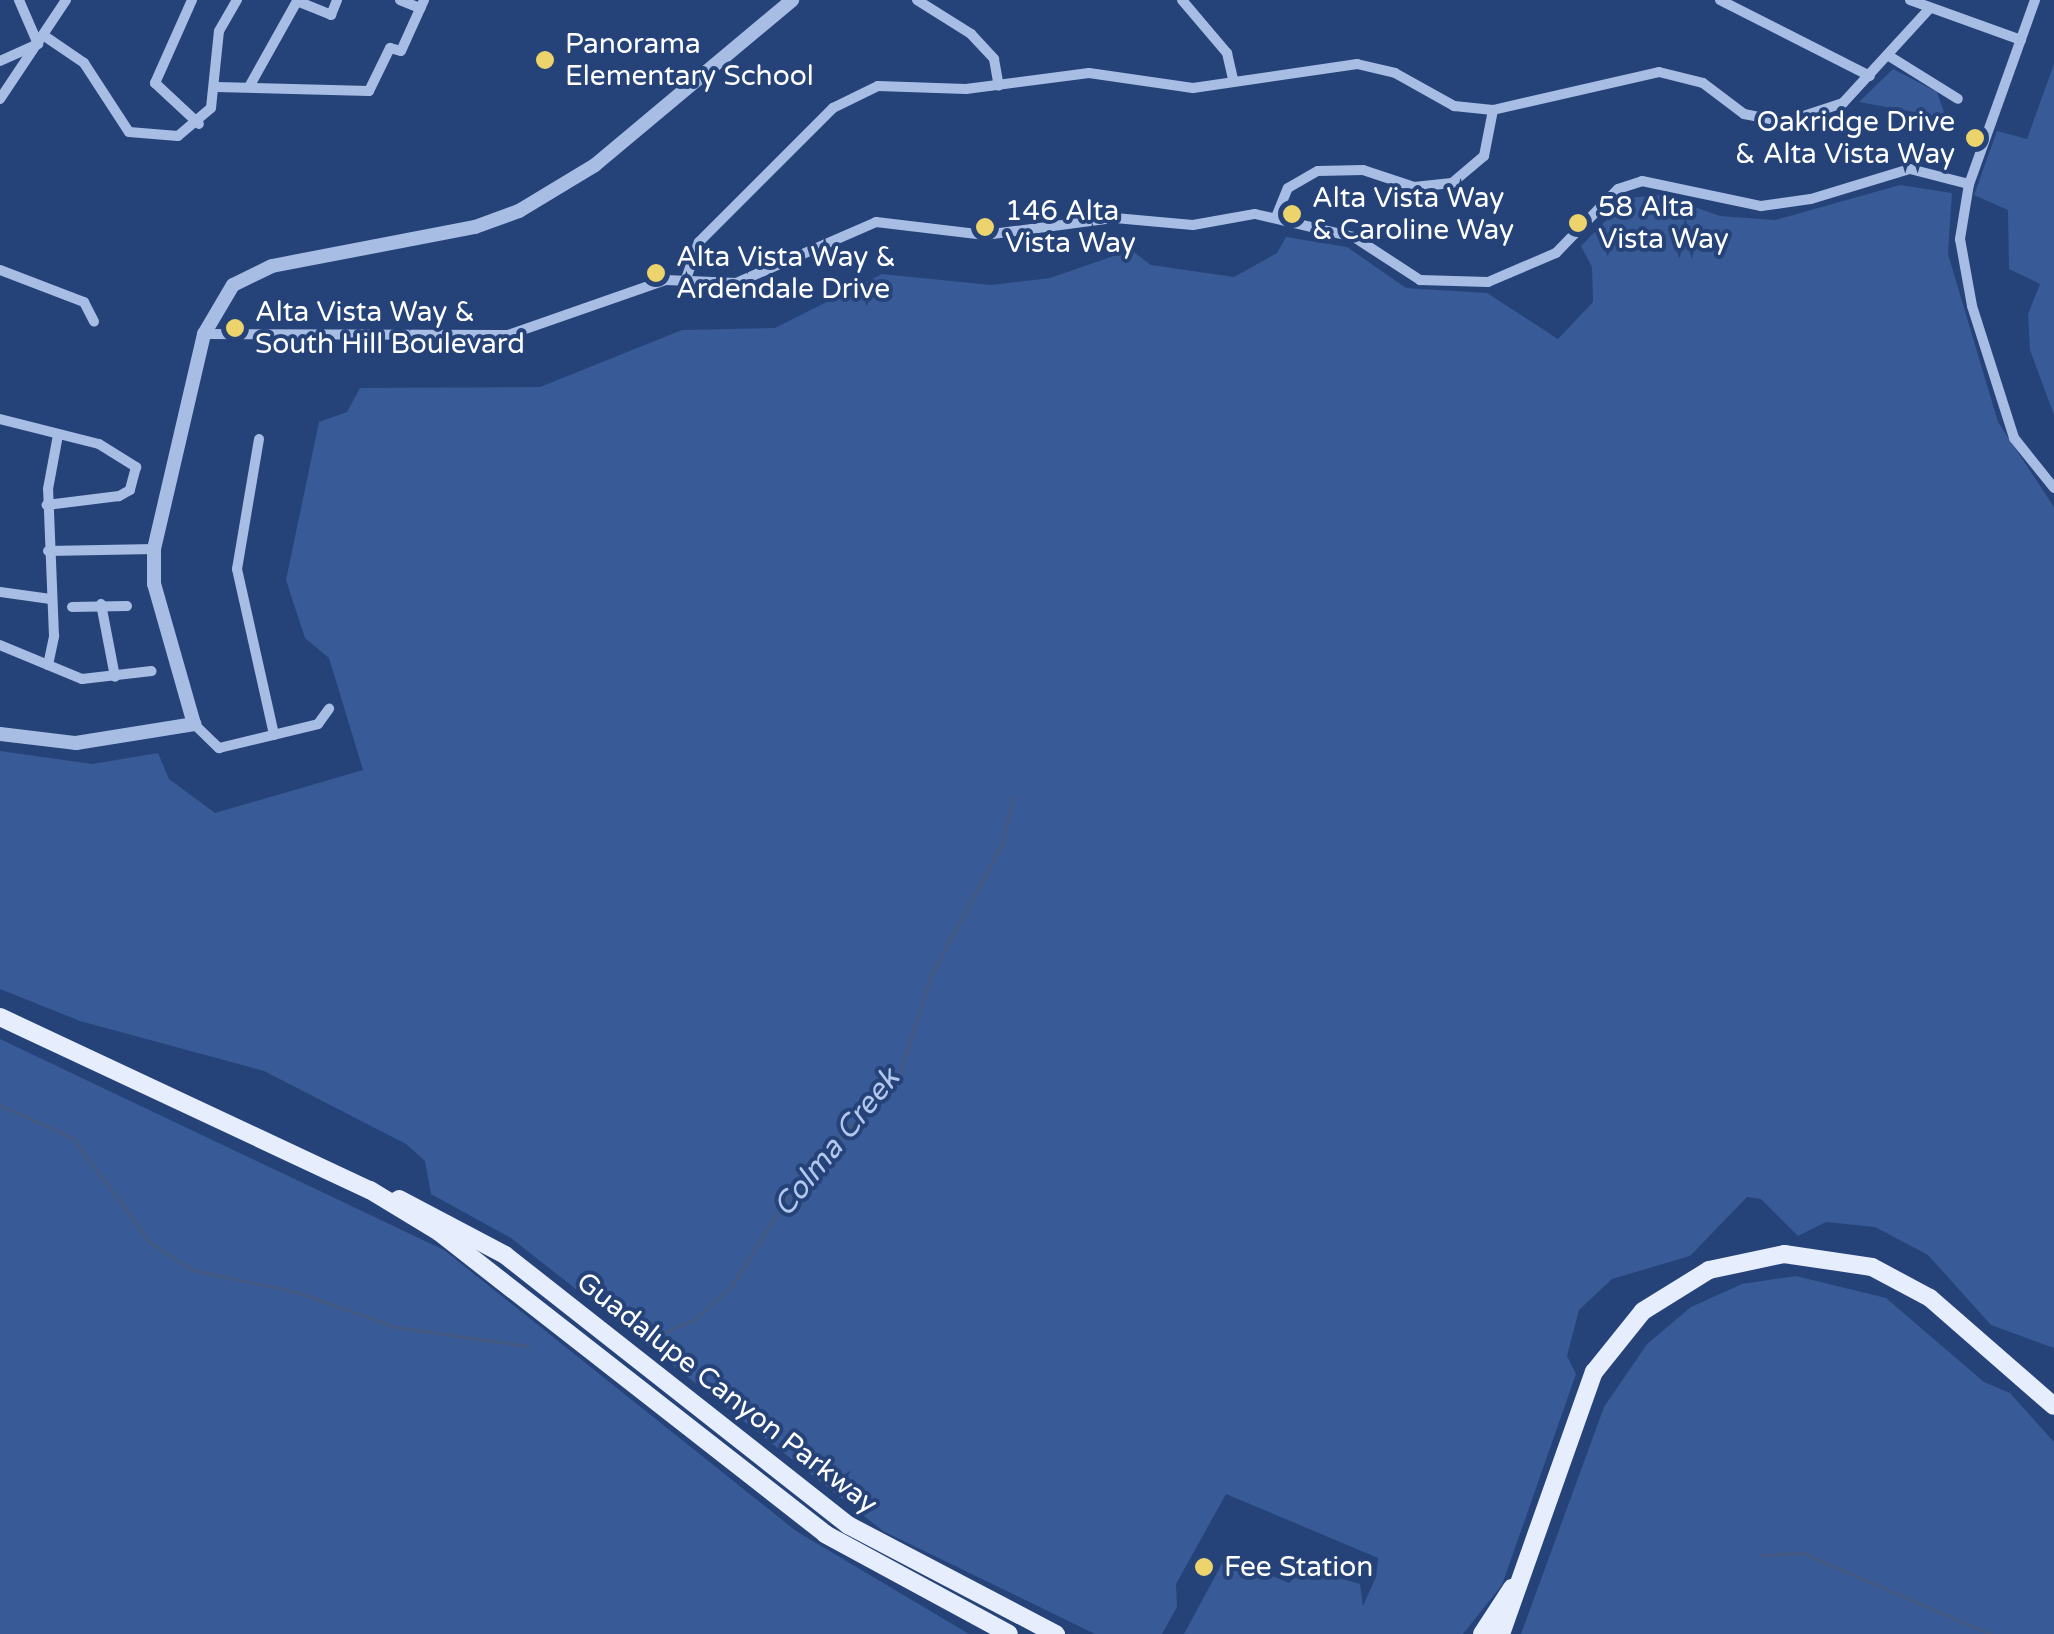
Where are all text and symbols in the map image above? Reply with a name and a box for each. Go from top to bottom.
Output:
place label: Panorama Elementary School [565,27,814,93]
marker: Panorama Elementary School [534,49,556,71]
place label: Oakridge Drive & Alta Vista Way [1735,105,1955,171]
marker: Oakridge Drive & Alta Vista Way [1964,127,1986,149]
place label: Alta Vista Way & Caroline Way [1312,181,1514,247]
place label: 58 Alta Vista Way [1598,190,1729,256]
place label: 146 Alta Vista Way [1005,194,1136,260]
marker: Alta Vista Way & Caroline Way [1281,203,1303,225]
marker: 58 Alta Vista Way [1567,212,1589,234]
marker: 146 Alta Vista Way [974,216,996,238]
place label: Alta Vista Way & Ardendale Drive [676,240,896,306]
marker: Alta Vista Way & Ardendale Drive [645,262,667,284]
place label: Alta Vista Way & South Hill Boulevard [255,295,525,361]
marker: Alta Vista Way & South Hill Boulevard [224,317,246,339]
water label: Colma Creek [766,1062,908,1224]
street label: Guadalupe Canyon Parkway [570,1265,884,1521]
place label: Fee Station [1224,1550,1373,1584]
marker: Fee Station [1193,1556,1215,1578]

